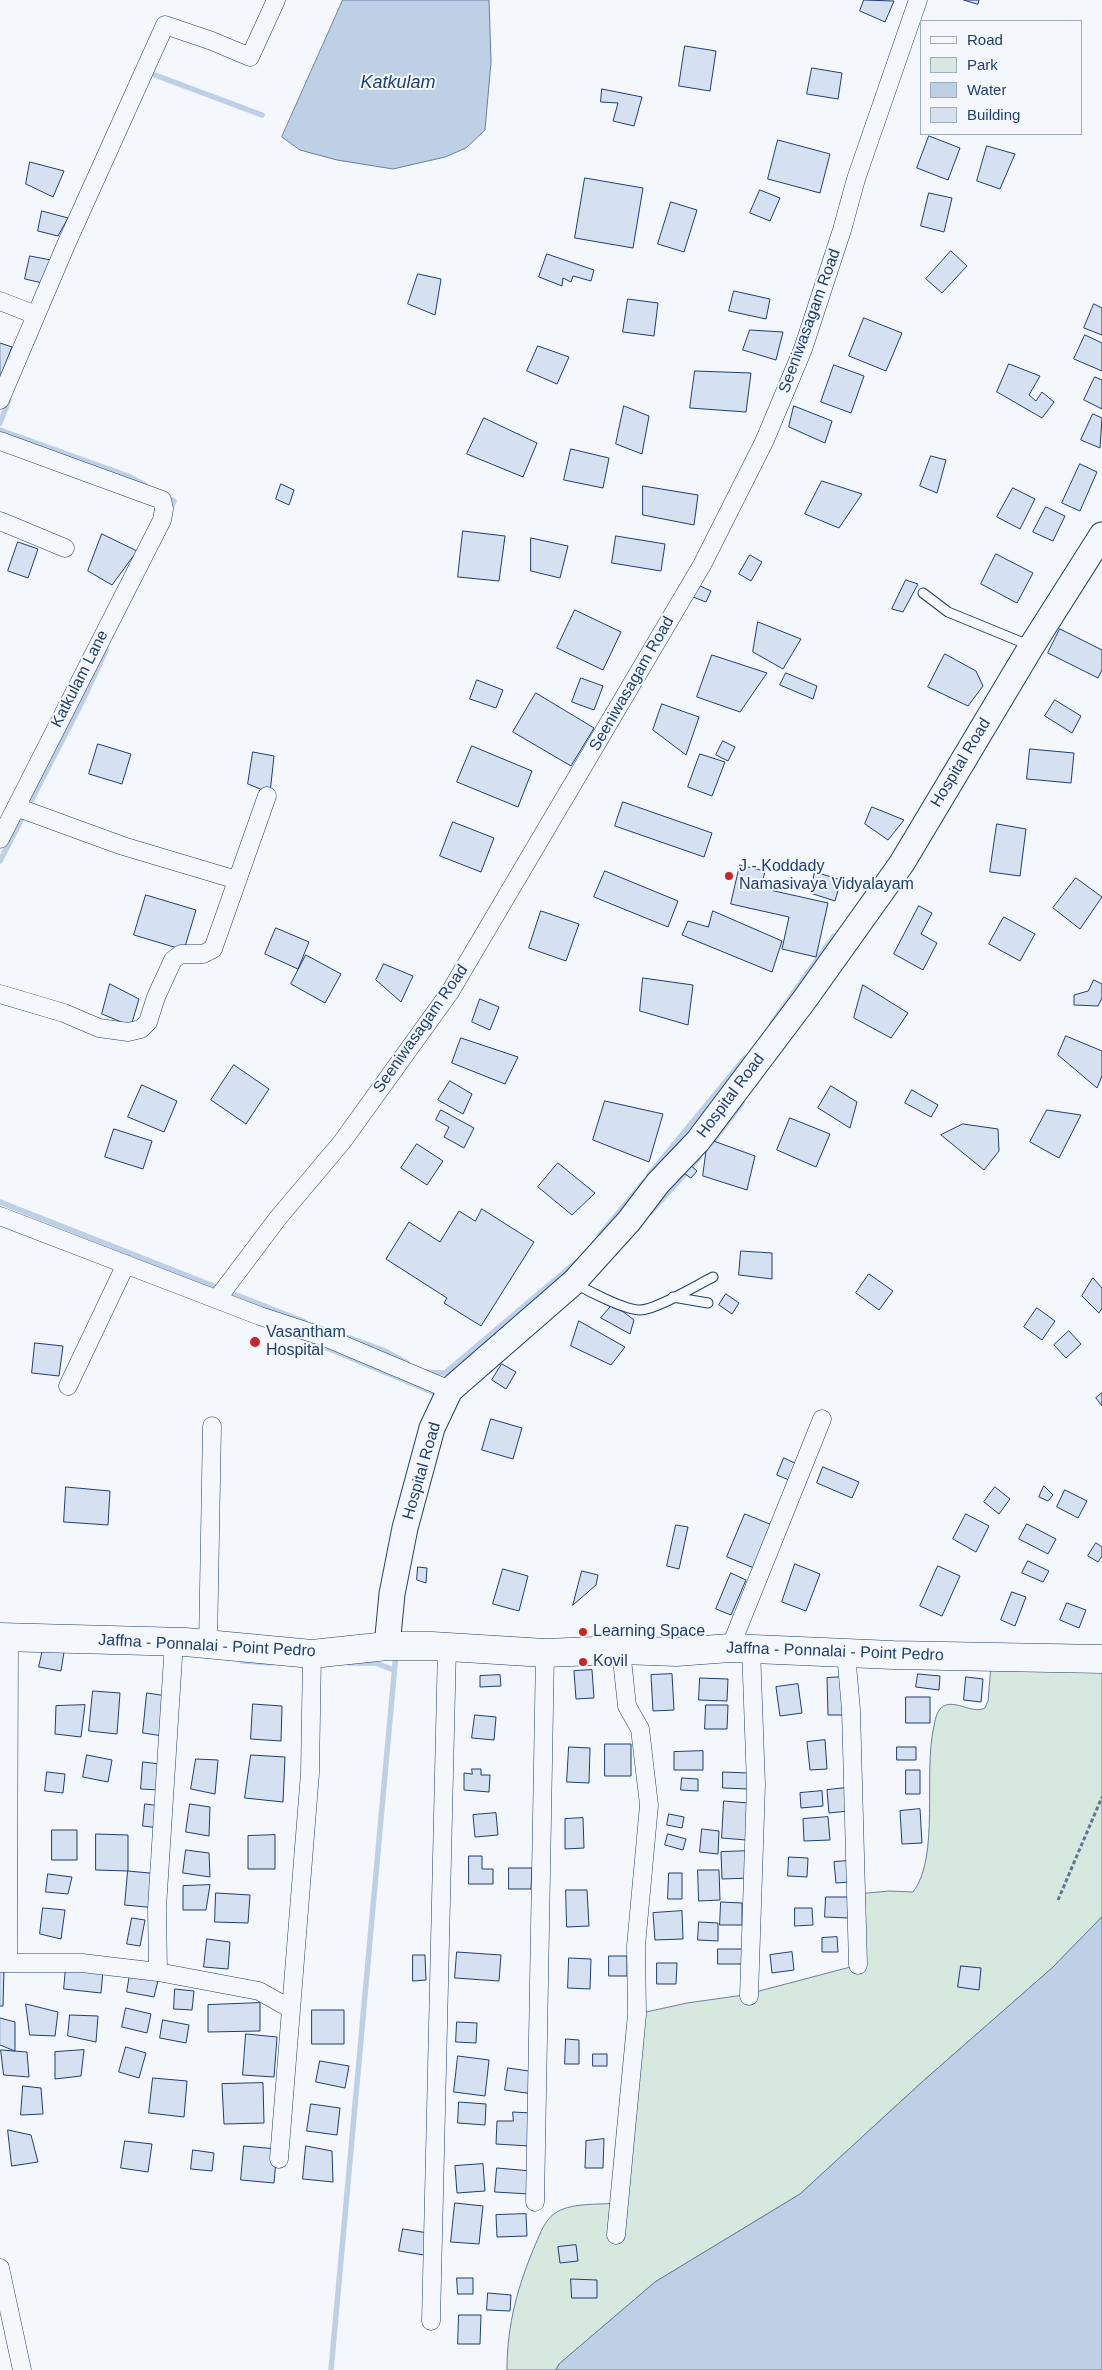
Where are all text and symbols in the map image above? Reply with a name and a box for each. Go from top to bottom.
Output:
legend [920,20,1082,135]
text: Road [967,31,1003,48]
text: Park [967,56,998,73]
water label: Katkulam [360,72,436,94]
text: Water [967,81,1006,98]
text: Building [967,106,1020,123]
street label: Seeniwasagam Road [775,246,845,396]
street label: Seeniwasagam Road [586,613,678,755]
street label: Katkulam Lane [47,627,113,731]
street label: Hospital Road [927,715,995,811]
place label: J - Koddady Namasivaya Vidyalayam [739,857,914,895]
marker: J - Koddady Namasivaya Vidyalayam [723,870,735,882]
street label: Seeniwasagam Road [370,961,472,1097]
street label: Hospital Road [693,1050,769,1142]
place label: Vasantham Hospital [266,1323,346,1361]
marker: Vasantham Hospital [248,1335,262,1349]
street label: Hospital Road [399,1420,445,1522]
place label: Learning Space [593,1622,705,1642]
marker: Learning Space [577,1626,589,1638]
street label: Jaffna - Ponnalai - Point Pedro [98,1631,316,1661]
street label: Jaffna - Ponnalai - Point Pedro [726,1639,944,1665]
place label: Kovil [593,1652,628,1672]
marker: Kovil [577,1656,589,1668]

